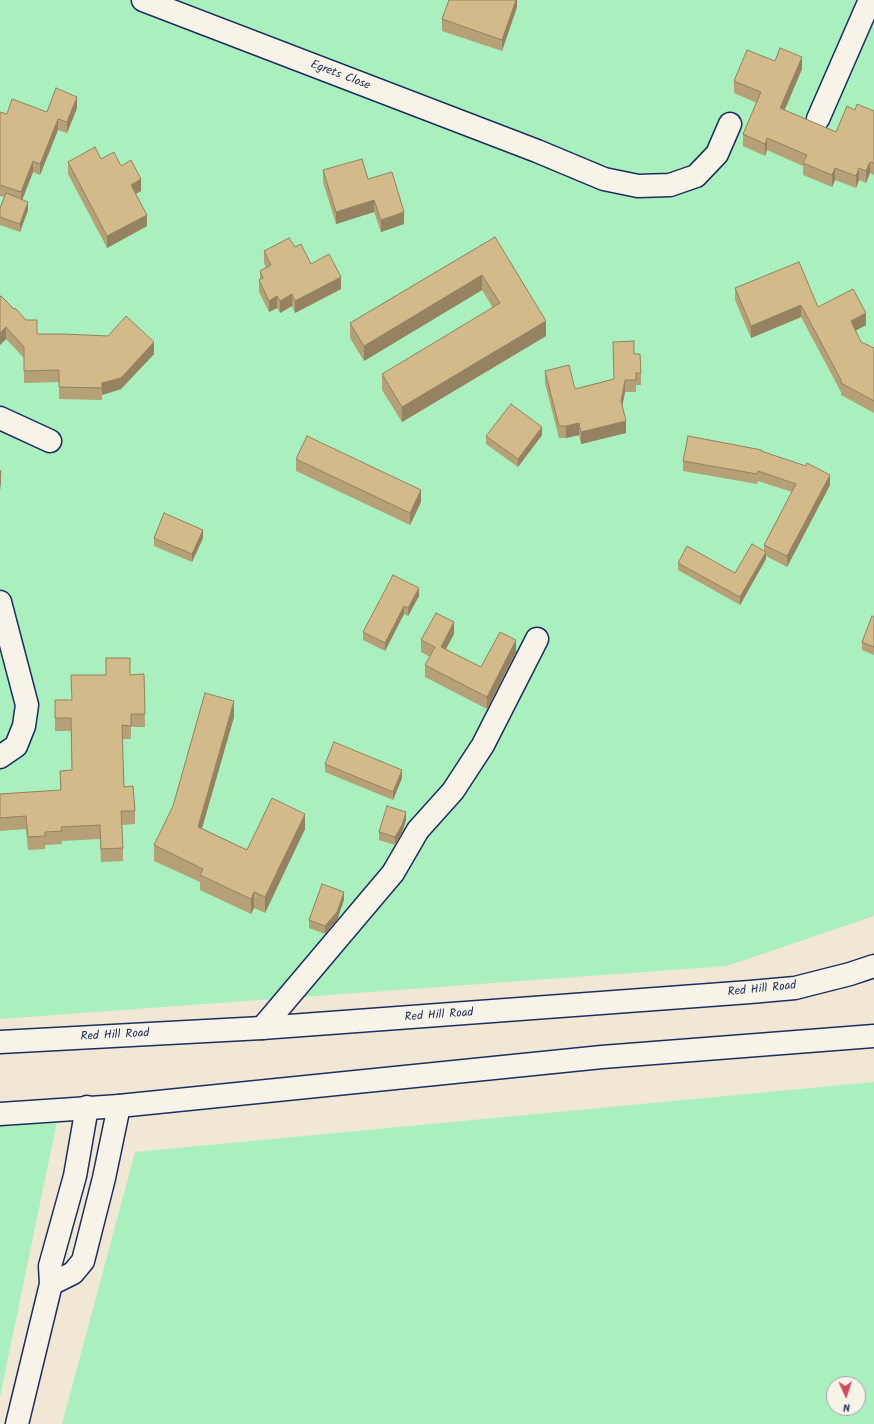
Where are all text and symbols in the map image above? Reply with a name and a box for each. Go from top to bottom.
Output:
street label: Egrets Close [308,58,372,94]
street label: Red Hill Road [727,979,797,1001]
street label: Red Hill Road [404,1006,474,1026]
street label: Red Hill Road [80,1027,150,1045]
north arrow [826,1376,866,1416]
text: N [843,1398,851,1416]

